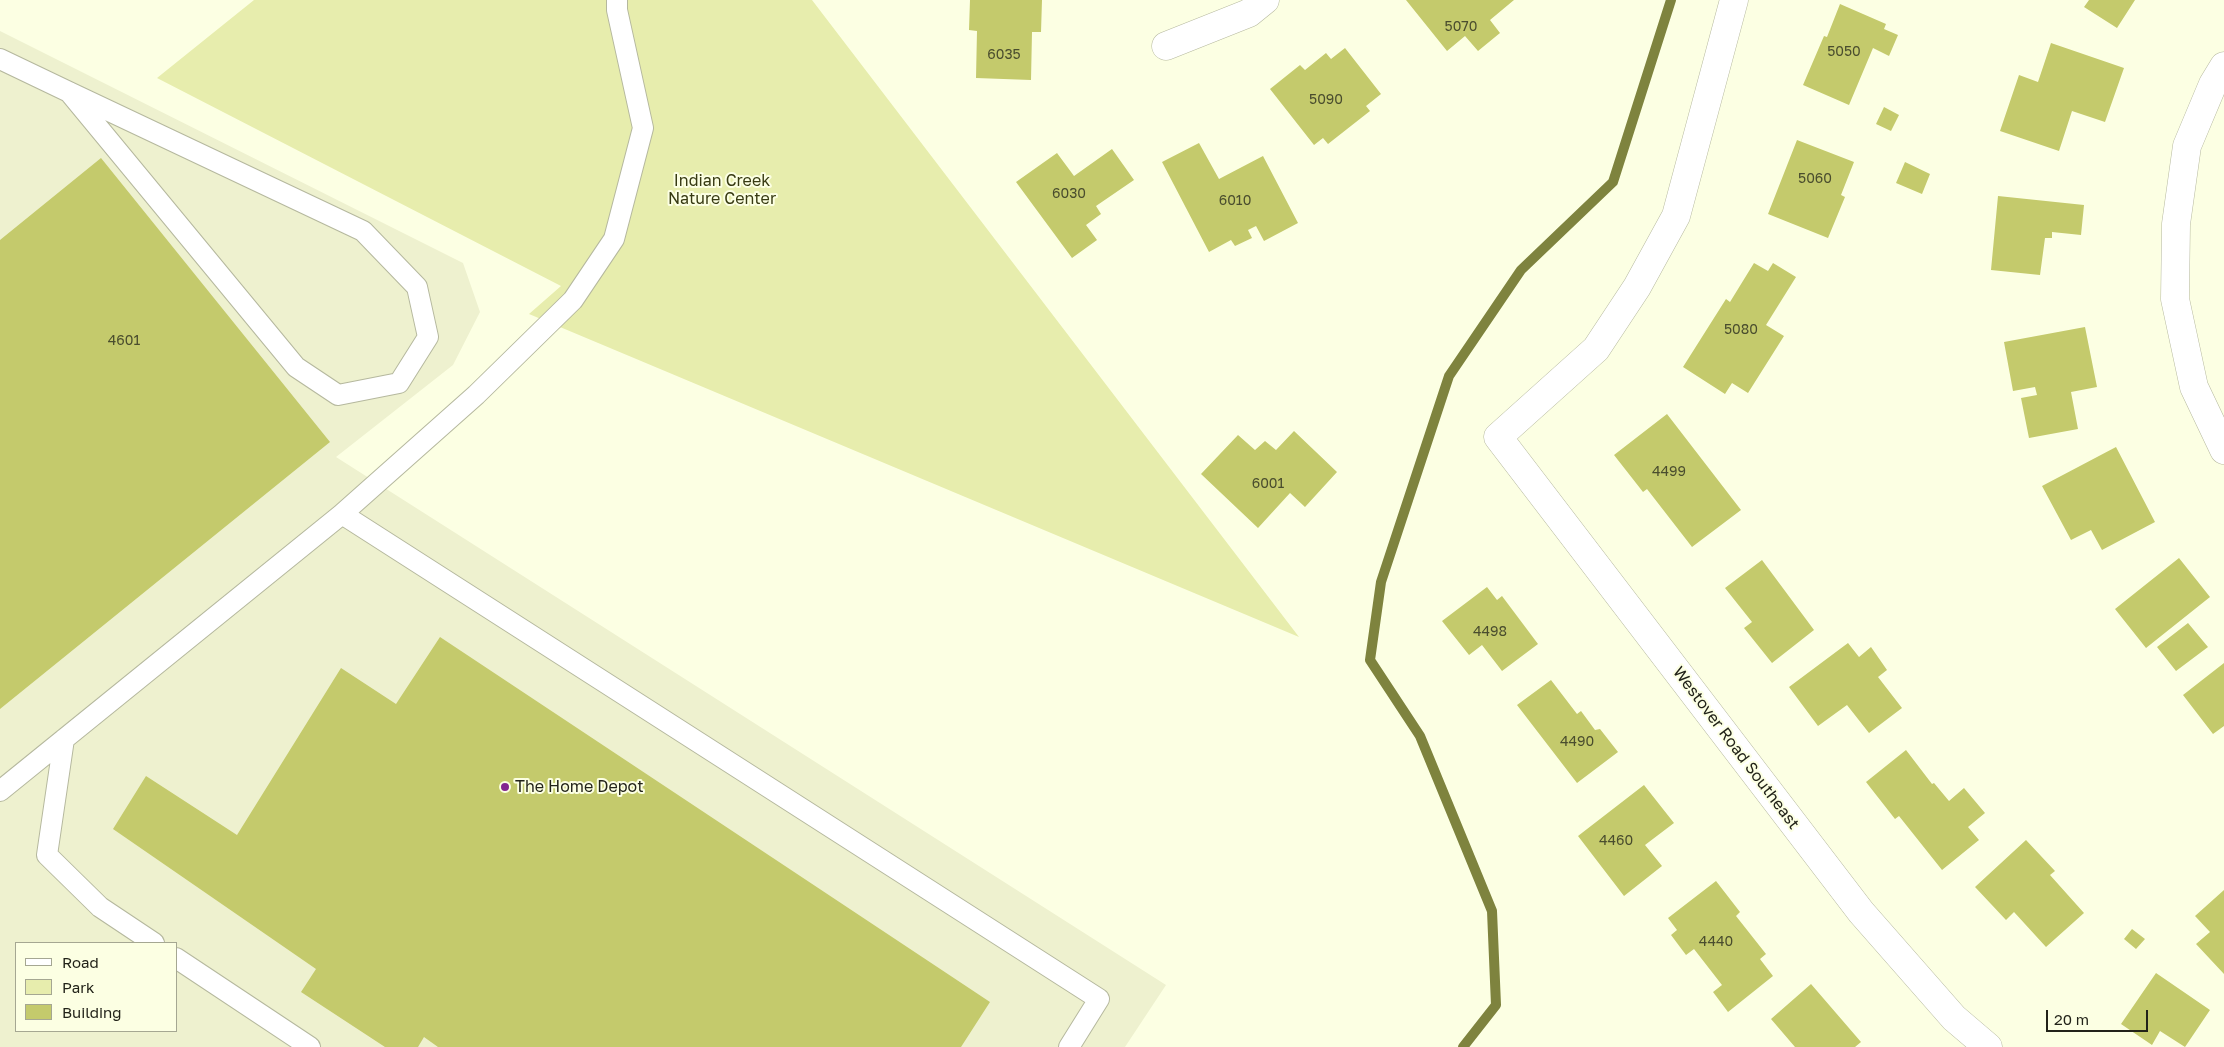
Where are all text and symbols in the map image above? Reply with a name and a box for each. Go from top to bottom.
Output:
house number: 5070 [1445,19,1477,35]
house number: 5050 [1827,44,1861,60]
house number: 6035 [987,47,1021,63]
house number: 5090 [1309,92,1343,108]
park label: Indian Creek Nature Center [668,171,776,209]
house number: 5060 [1798,171,1832,187]
house number: 6030 [1052,186,1086,202]
house number: 6010 [1219,193,1251,209]
house number: 5080 [1724,322,1758,338]
house number: 4601 [108,333,140,349]
house number: 4499 [1652,464,1686,480]
house number: 6001 [1252,476,1284,492]
house number: 4498 [1473,624,1507,640]
street label: Westover Road Southeast [1669,663,1803,833]
house number: 4490 [1560,734,1594,750]
place label: The Home Depot [515,777,644,797]
marker: The Home Depot [499,781,511,793]
house number: 4460 [1599,833,1633,849]
house number: 4440 [1699,934,1733,950]
legend [15,942,178,1032]
text: Road [62,953,99,971]
text: Park [62,978,94,996]
scale bar [2049,1000,2152,1032]
text: Building [62,1003,122,1021]
text: 20 m [2054,1010,2089,1028]

